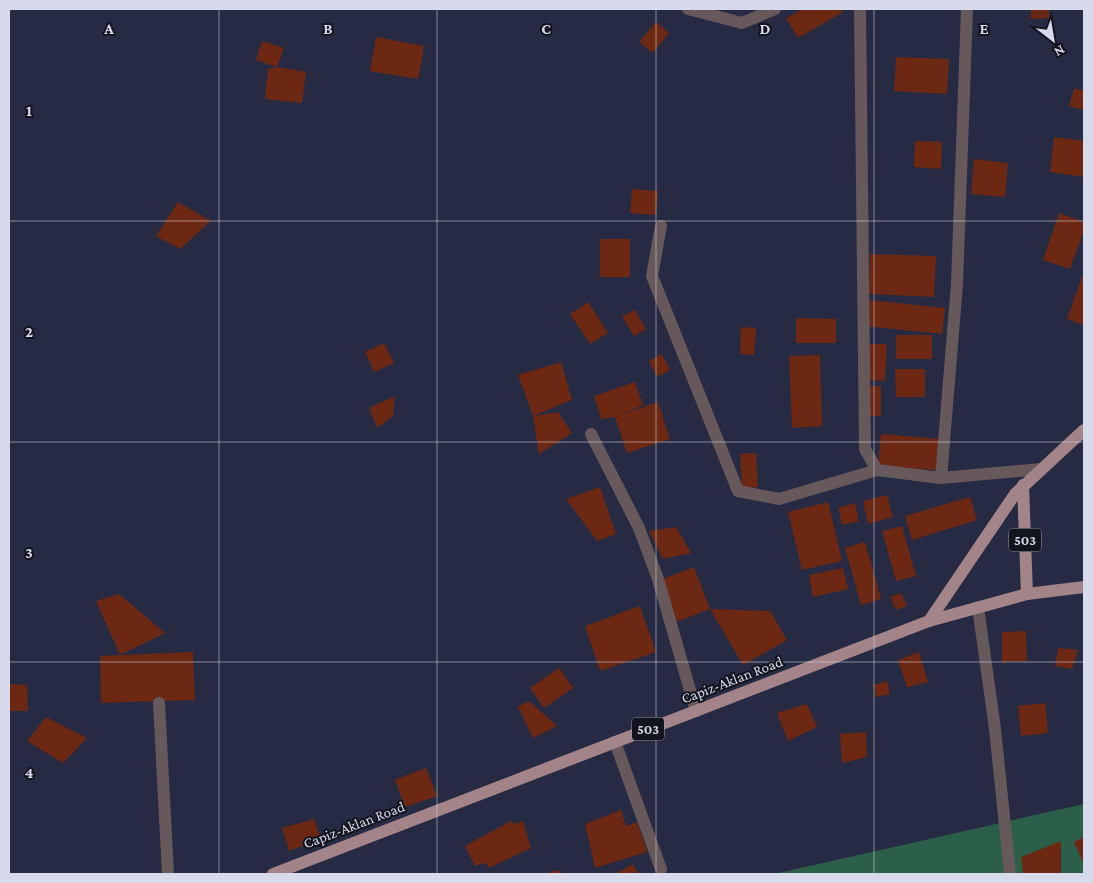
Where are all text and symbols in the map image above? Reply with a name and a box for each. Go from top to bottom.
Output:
north arrow [1028,15,1078,65]
text: A [103,20,114,37]
text: B [323,20,333,37]
text: C [541,20,551,37]
text: D [759,20,771,37]
text: E [979,20,989,37]
text: N [1051,42,1068,61]
text: 1 [26,102,32,119]
text: 2 [25,323,33,340]
road number: 503 [1009,528,1041,552]
text: 3 [25,544,33,561]
street label: Capiz-Aklan Road [679,653,785,708]
road number: 503 [632,718,664,741]
text: 4 [25,764,34,781]
street label: Capiz-Aklan Road [301,798,407,853]

